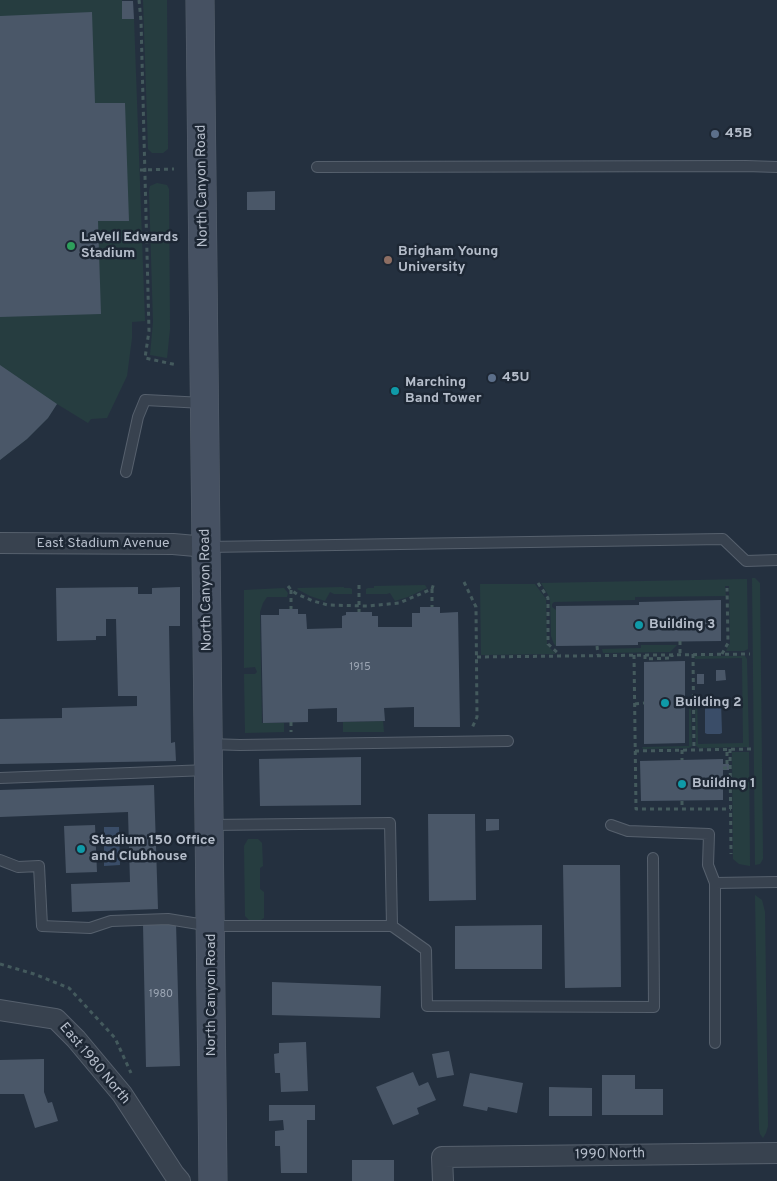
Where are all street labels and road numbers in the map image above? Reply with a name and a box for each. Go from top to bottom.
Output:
street label: North Canyon Road [194,125,212,247]
street label: North Canyon Road [198,529,216,651]
street label: East Stadium Avenue [36,536,170,552]
street label: North Canyon Road [204,934,220,1056]
street label: East 1980 North [55,1020,133,1108]
street label: 1990 North [575,1146,645,1164]

